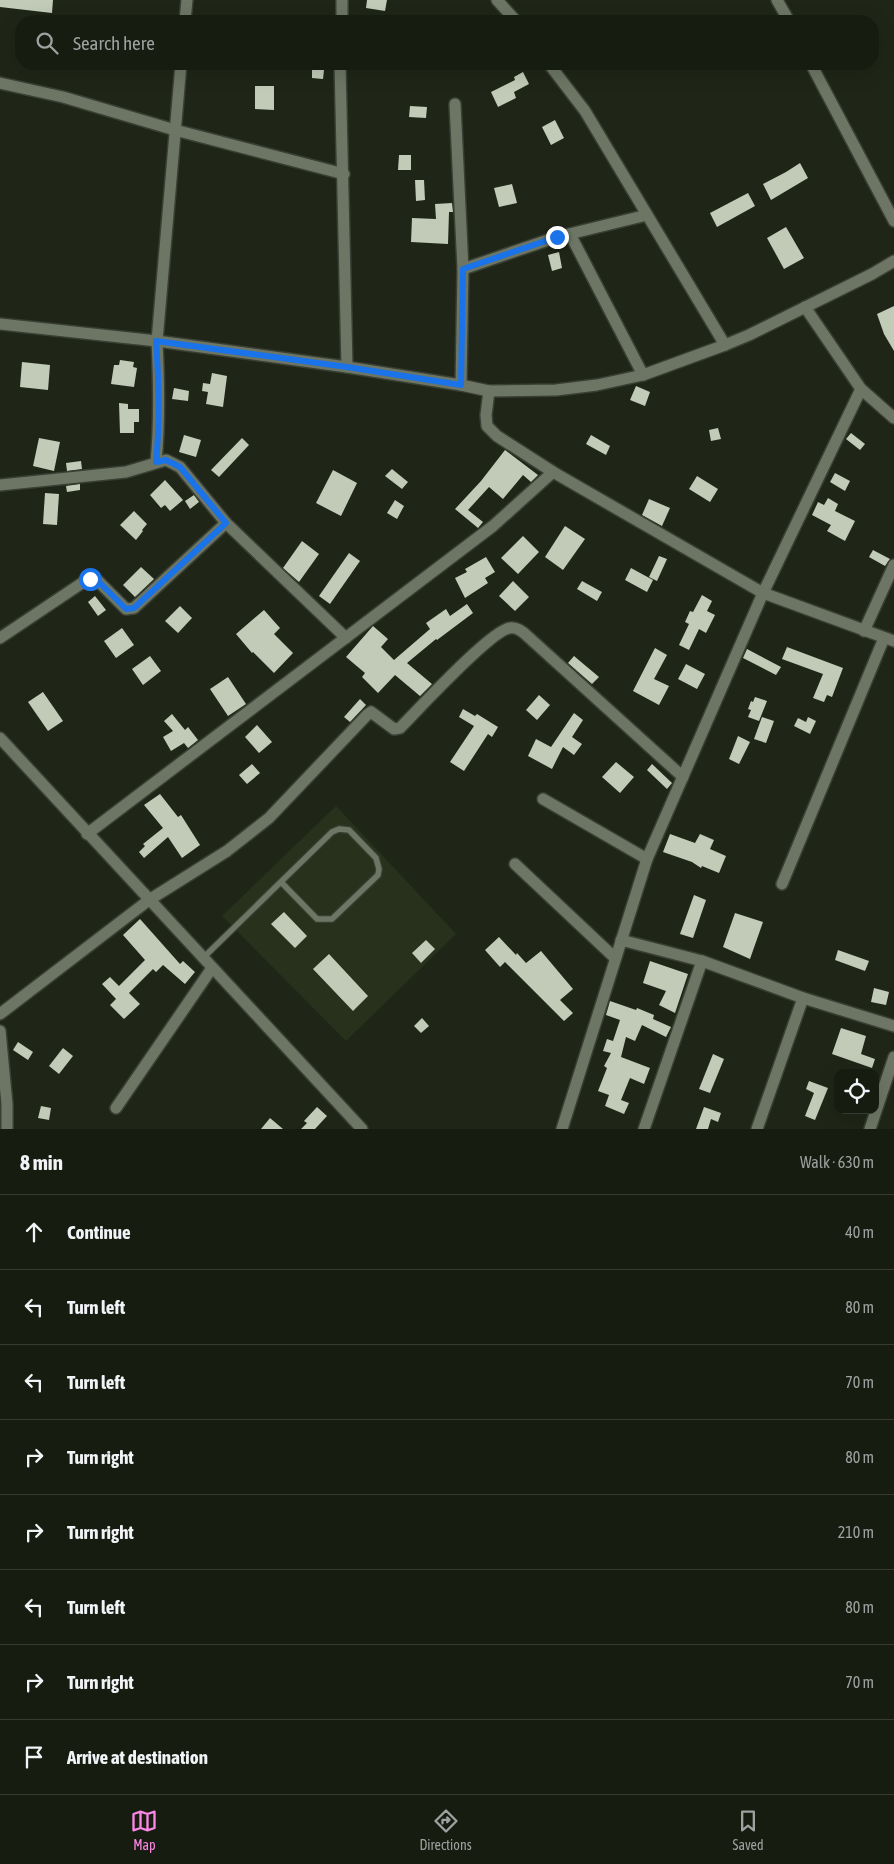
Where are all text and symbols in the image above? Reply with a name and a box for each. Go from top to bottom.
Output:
search box [15,15,879,70]
icon: search [33,29,61,57]
text: Search here [73,32,155,54]
route end [546,226,569,249]
route start [79,568,102,591]
map controls [834,1069,879,1114]
button: locate [834,1069,879,1114]
text: 8 min [20,1150,63,1174]
text: Walk · 630 m [800,1153,874,1171]
icon: ahead [20,1218,48,1246]
text: Continue [67,1221,131,1243]
text: 40 m [845,1223,874,1241]
icon: left [20,1293,48,1321]
text: Turn left [67,1296,125,1318]
text: 80 m [845,1298,874,1316]
icon: left [20,1368,48,1396]
text: Turn left [67,1371,125,1393]
text: 70 m [845,1373,874,1391]
icon: right [20,1443,48,1471]
text: Turn right [67,1446,134,1468]
text: 80 m [845,1448,874,1466]
icon: right [20,1518,48,1546]
text: Turn right [67,1521,134,1543]
text: 210 m [838,1523,874,1541]
icon: left [20,1593,48,1621]
text: Turn left [67,1596,125,1618]
text: 80 m [845,1598,874,1616]
icon: right [20,1668,48,1696]
text: Turn right [67,1671,134,1693]
text: 70 m [845,1673,874,1691]
icon: arrive [20,1743,48,1771]
text: Arrive at destination [67,1746,208,1768]
tab: Map [130,1807,158,1853]
tab: Directions [419,1807,472,1853]
tab: Saved [733,1807,764,1853]

